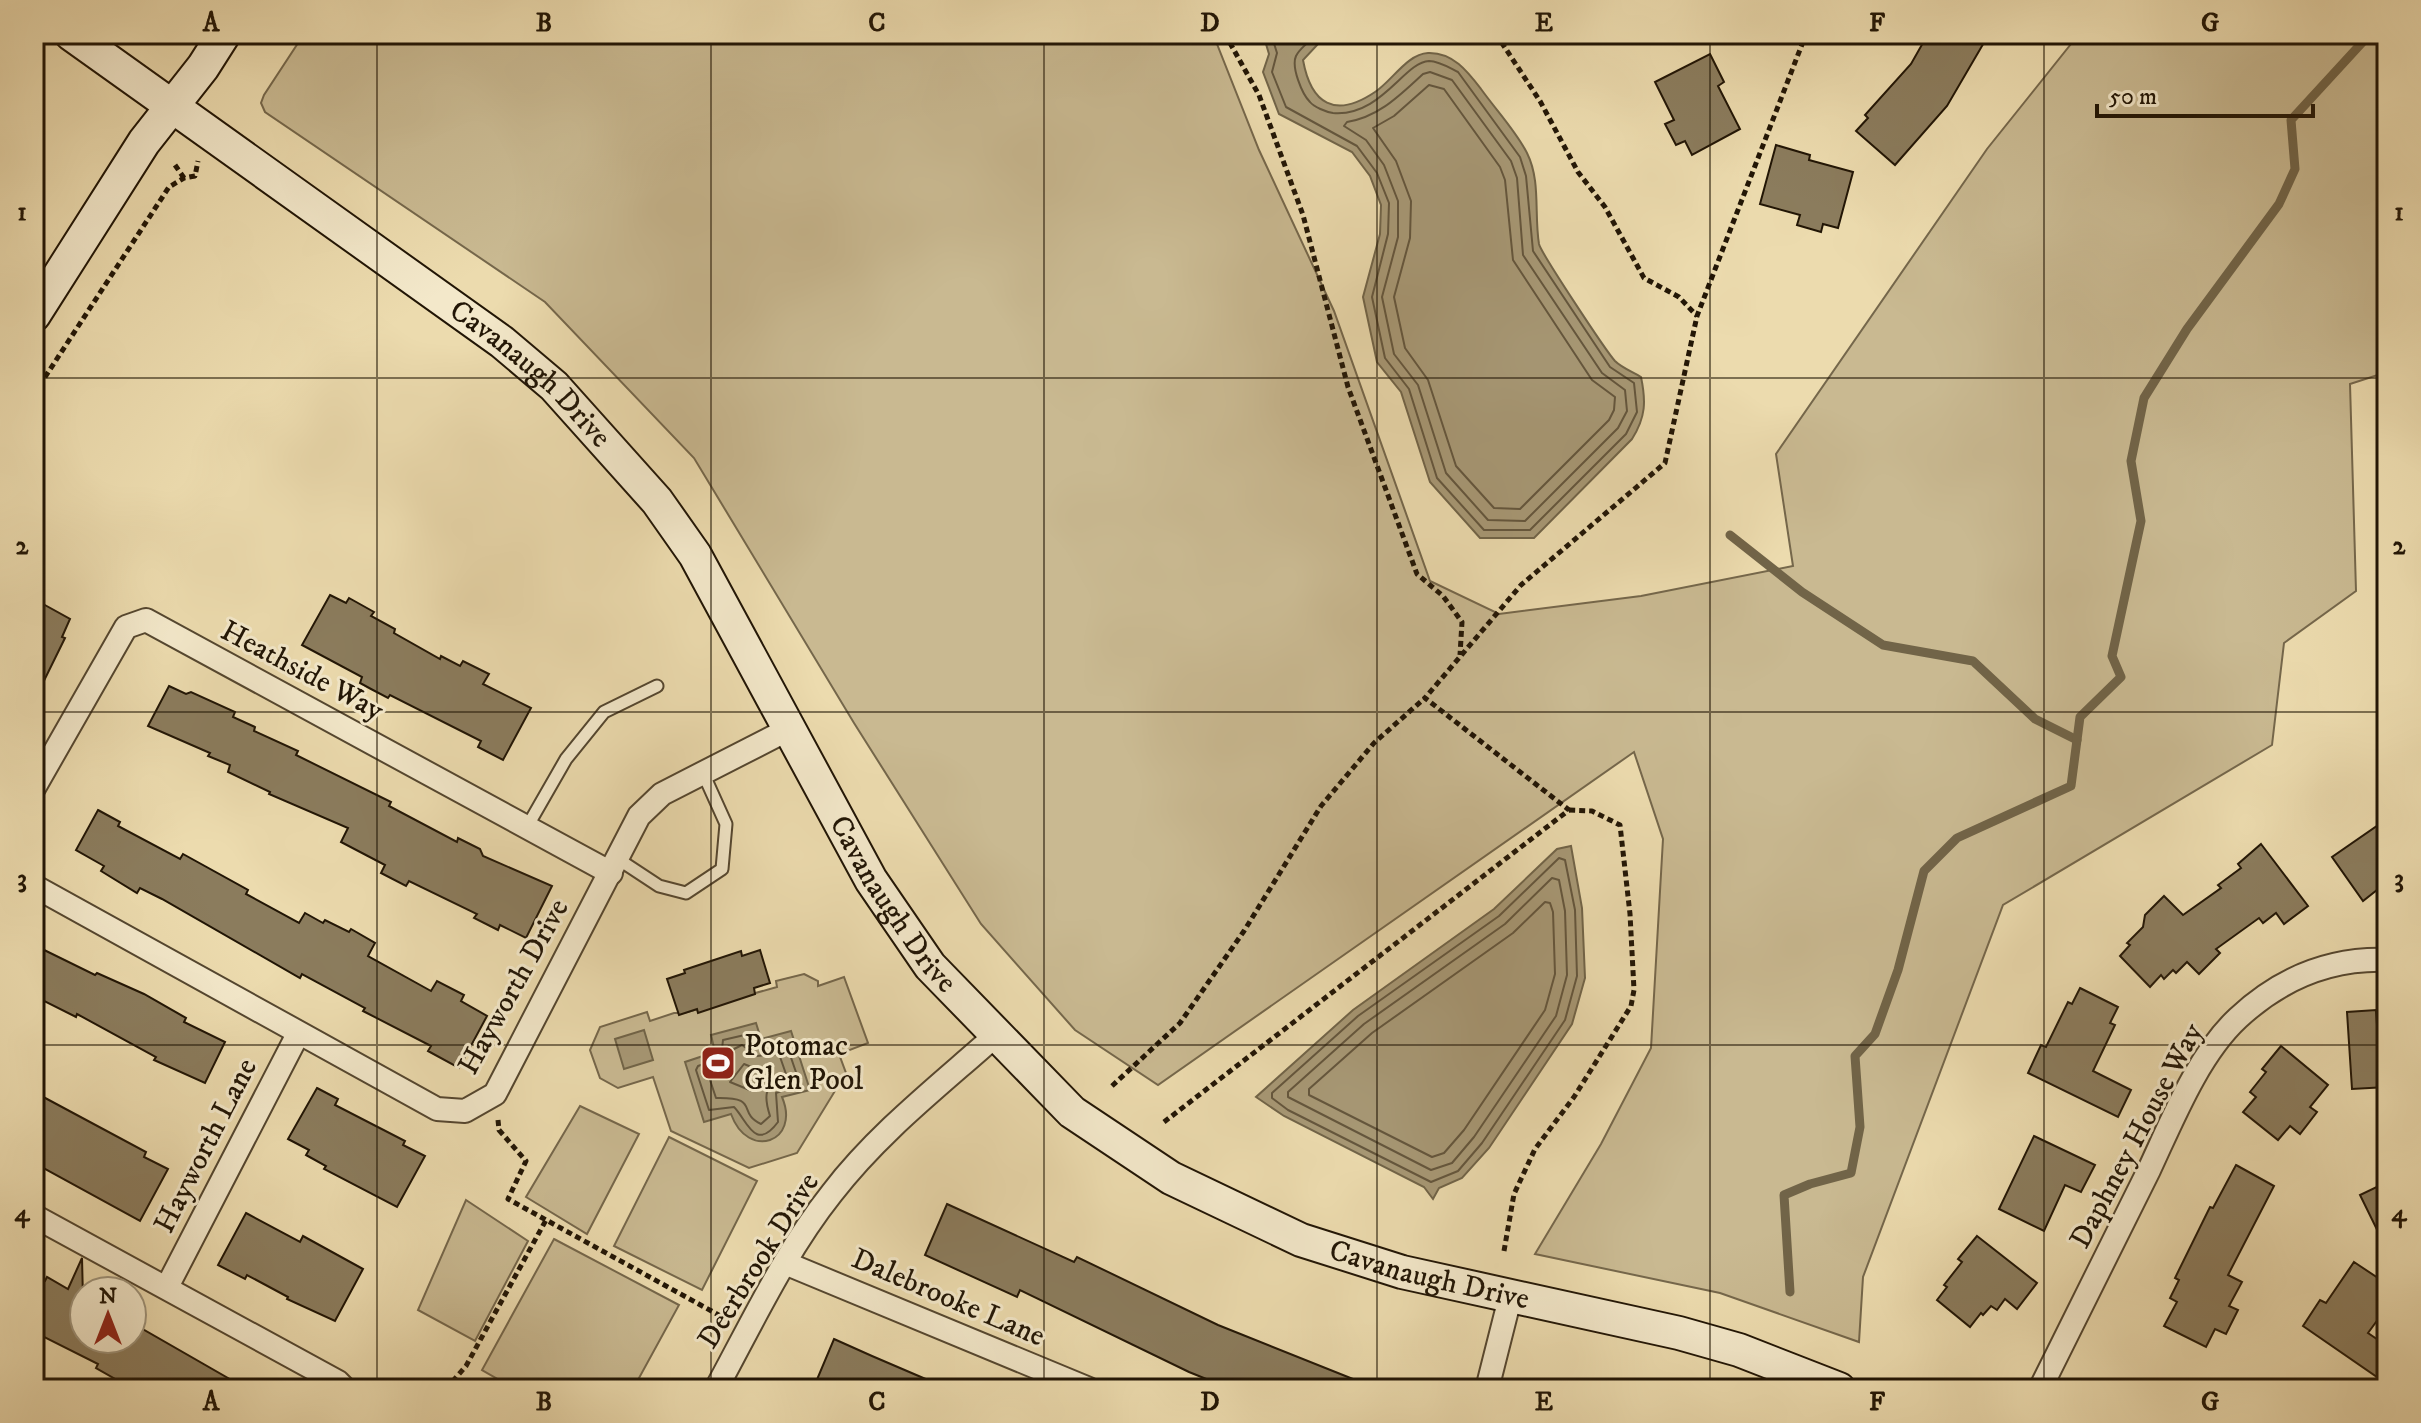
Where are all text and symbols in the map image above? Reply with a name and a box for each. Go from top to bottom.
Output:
text: A [202,7,221,40]
text: B [536,7,552,40]
text: C [868,7,886,40]
text: D [1200,7,1220,40]
text: E [1535,7,1553,40]
text: F [1869,7,1886,40]
text: G [2201,7,2219,40]
scale bar [2097,68,2313,118]
text: 50 m [2109,82,2157,112]
text: 1 [17,196,27,229]
text: 1 [2394,196,2404,229]
street label: Cavanaugh Drive [442,292,619,455]
text: 2 [16,530,30,563]
text: 2 [2393,530,2407,563]
street label: Heathside Way [214,613,391,730]
street label: Cavanaugh Drive [821,809,964,1001]
text: 3 [17,863,27,896]
text: 3 [2394,863,2404,896]
street label: Hayworth Drive [450,893,578,1081]
street label: Daphney House Way [2062,1016,2212,1255]
place label: Potomac Glen Pool [744,1028,863,1099]
sports icon: Potomac Glen Pool [699,1044,737,1082]
street label: Hayworth Lane [146,1053,266,1239]
street label: Deerbrook Drive [690,1166,828,1356]
text: 4 [15,1197,31,1230]
text: 4 [2392,1197,2408,1230]
street label: Cavanaugh Drive [1325,1232,1533,1318]
street label: Dalebrooke Lane [846,1241,1050,1355]
north arrow [68,1275,148,1355]
text: N [99,1283,117,1310]
text: A [202,1386,221,1419]
text: B [536,1386,552,1419]
text: C [868,1386,886,1419]
text: D [1200,1386,1220,1419]
text: E [1535,1386,1553,1419]
text: F [1869,1386,1886,1419]
text: G [2201,1386,2219,1419]

